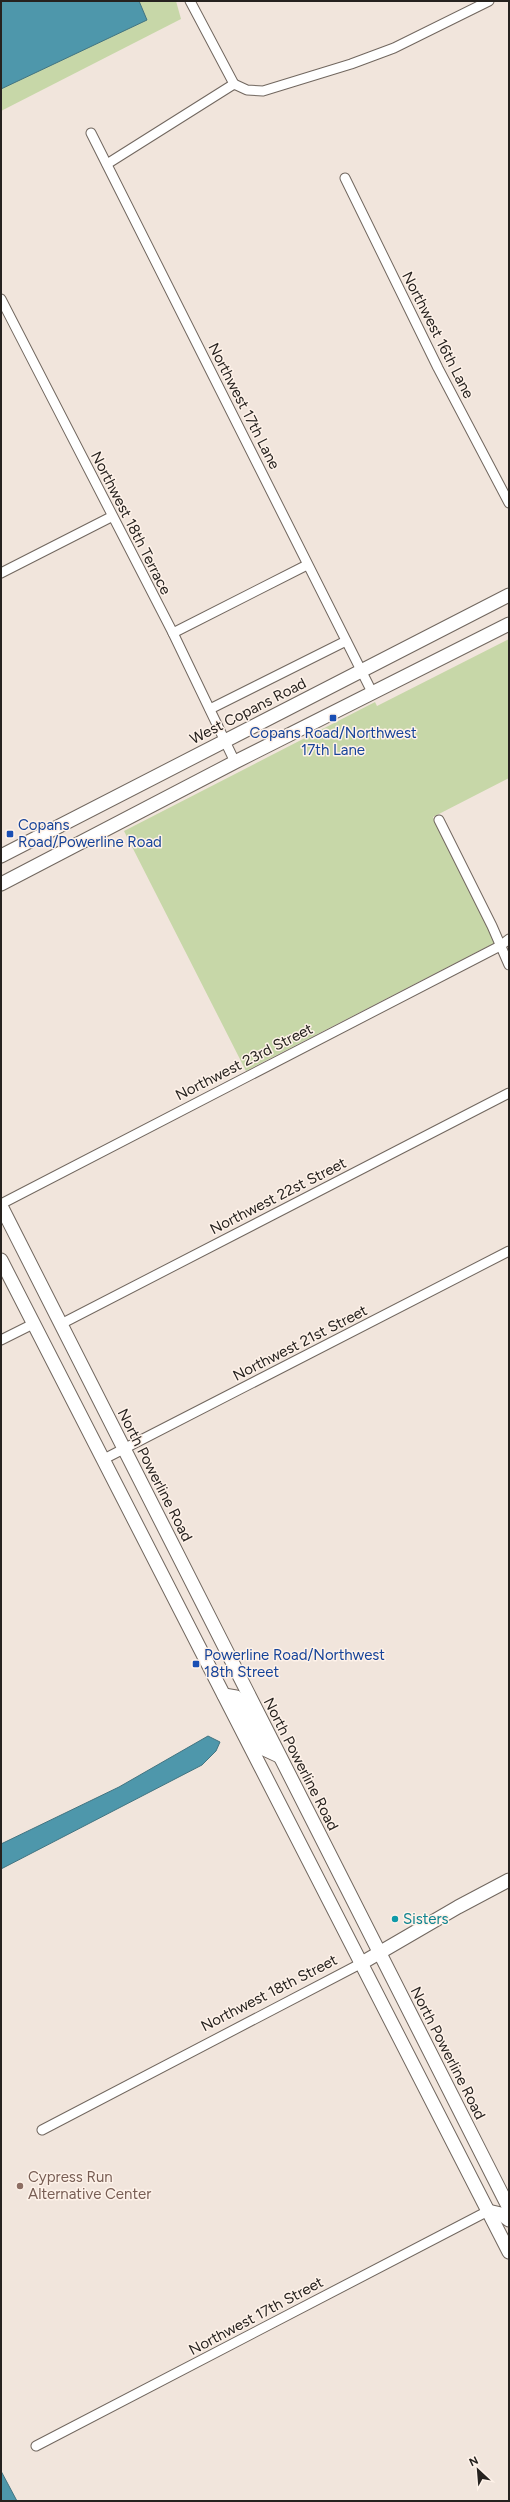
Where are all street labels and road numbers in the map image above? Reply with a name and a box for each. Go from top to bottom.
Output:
street label: Northwest 16th Lane [398,269,478,401]
street label: Northwest 17th Lane [204,340,284,472]
street label: Northwest 18th Terrace [87,448,175,598]
street label: West Copans Road [187,674,309,748]
street label: Northwest 23rd Street [172,1019,316,1104]
street label: Northwest 22st Street [207,1154,349,1238]
street label: Northwest 21st Street [230,1301,370,1385]
street label: North Powerline Road [114,1406,196,1544]
street label: North Powerline Road [260,1695,342,1833]
street label: Northwest 18th Street [198,1951,340,2035]
street label: North Powerline Road [407,1984,489,2122]
street label: Northwest 17th Street [186,2273,326,2359]

